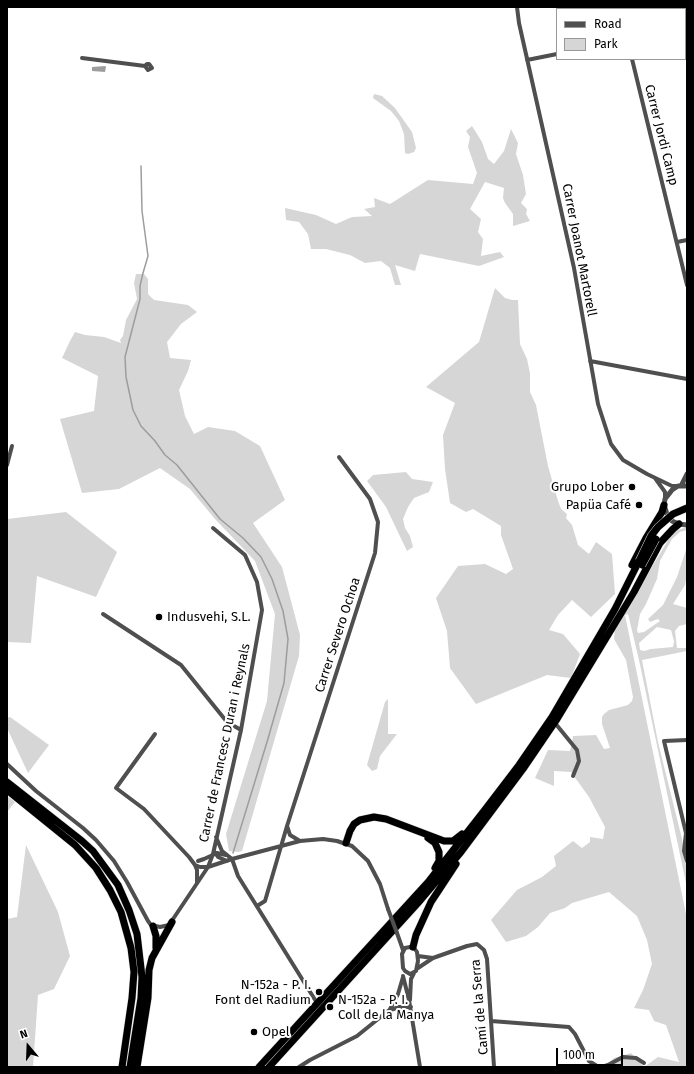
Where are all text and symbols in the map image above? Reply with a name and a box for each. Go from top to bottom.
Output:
legend [556,8,686,60]
text: Road [594,17,622,31]
text: Park [594,37,618,51]
street label: Carrer Jordi Camp [641,83,681,187]
street label: Carrer Joanot Martorell [558,182,600,318]
place label: Grupo Lober [551,479,624,495]
marker: Grupo Lober [627,482,637,492]
place label: Papüa Café [566,497,631,513]
marker: Papüa Café [634,500,644,510]
street label: Carrer Severo Ochoa [312,576,364,694]
place label: Indusvehi, S.L. [167,609,251,625]
marker: Indusvehi, S.L. [154,612,164,622]
street label: Carrer de Francesc Duran i Reynals [196,642,254,844]
street label: Camí de la Serra [468,959,492,1055]
place label: N-152a - P. I. Font del Radium [215,977,311,1008]
marker: N-152a - P. I. Font del Radium [314,987,324,997]
place label: N-152a - P. I. Coll de la Manya [338,992,434,1023]
marker: N-152a - P. I. Coll de la Manya [325,1002,335,1012]
place label: Opel [262,1024,290,1040]
north arrow [8,1026,48,1066]
text: N [18,1027,29,1042]
marker: Opel [249,1027,259,1037]
scale bar [558,1040,625,1066]
text: 100 m [563,1048,595,1062]

